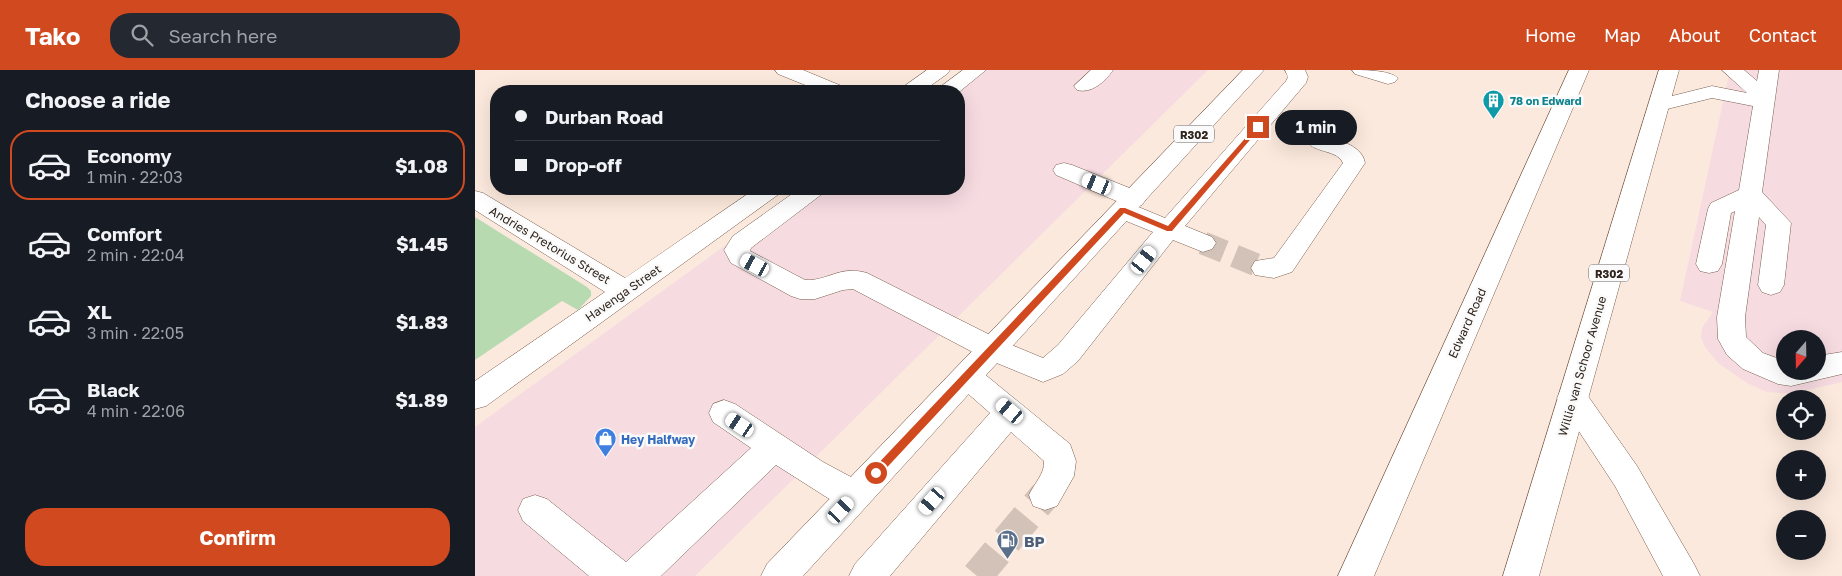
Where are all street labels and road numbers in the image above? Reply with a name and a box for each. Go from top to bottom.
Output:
road number: R302 [1174,126,1214,142]
street label: Andries Pretorius Street [487,203,613,287]
street label: Havenga Street [582,261,664,325]
road number: R302 [1589,264,1629,282]
street label: Edward Road [1445,286,1489,360]
street label: Willie van Schoor Avenue [1555,294,1609,438]

